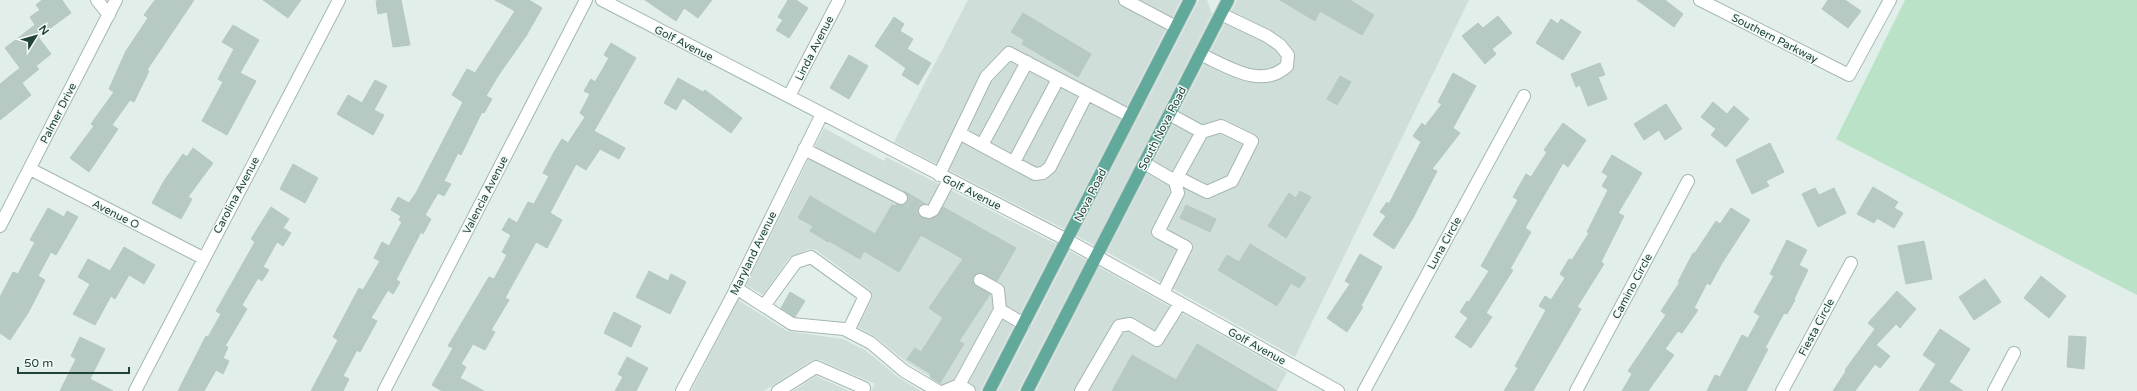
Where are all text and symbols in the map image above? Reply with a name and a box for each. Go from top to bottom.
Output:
street label: Southern Parkway [1729,11,1820,66]
street label: Linda Avenue [793,14,836,83]
north arrow [16,16,56,56]
text: N [36,23,51,38]
street label: Golf Avenue [652,23,715,64]
street label: Palmer Drive [38,81,79,146]
street label: South Nova Road [1136,84,1189,172]
street label: Valencia Avenue [460,154,511,236]
street label: Carolina Avenue [211,155,262,236]
street label: Nova Road [1072,167,1109,224]
street label: Golf Avenue [940,172,1003,213]
street label: Avenue O [90,197,142,232]
street label: Maryland Avenue [728,209,779,297]
street label: Luna Circle [1425,215,1464,272]
street label: Camino Circle [1610,251,1655,321]
street label: Fiesta Circle [1796,296,1837,358]
street label: Golf Avenue [1226,325,1288,368]
scale bar [18,349,129,375]
text: 50 m [24,356,53,370]

